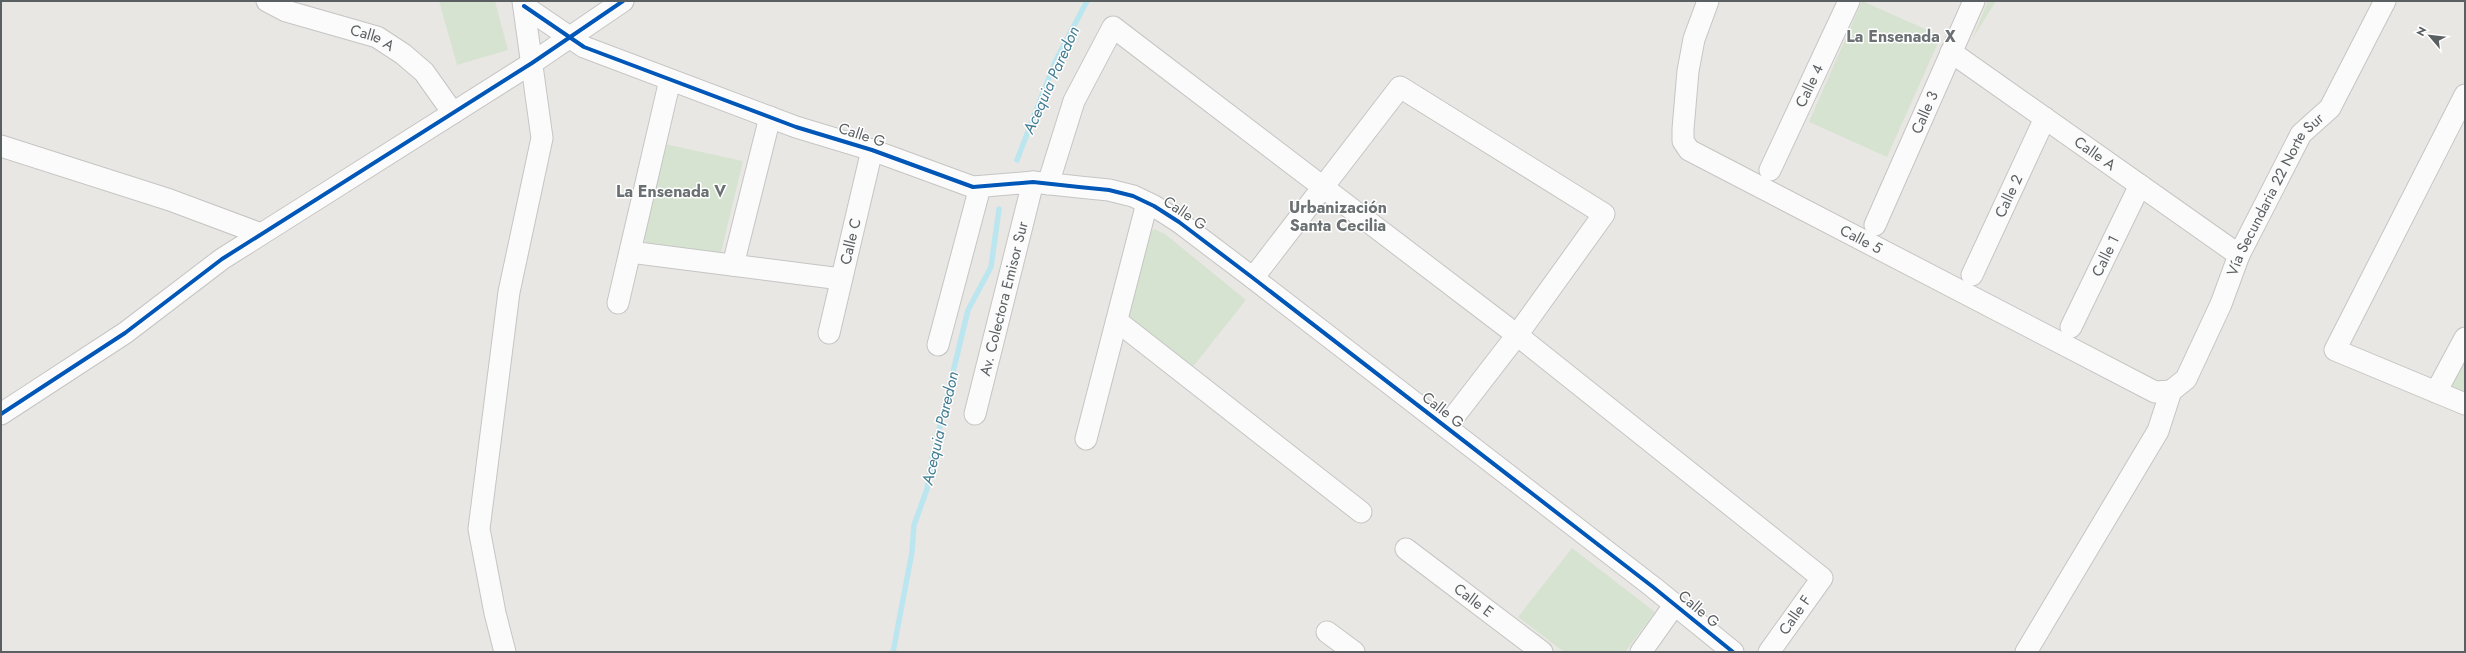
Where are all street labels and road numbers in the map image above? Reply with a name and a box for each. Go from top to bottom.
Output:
street label: Calle A [348,19,399,57]
street label: Calle 4 [1790,60,1829,111]
street label: Calle 3 [1906,88,1944,137]
street label: Vía Secundaria 22 Norte Sur [2221,107,2329,279]
street label: Calle G [836,117,888,153]
street label: Calle A [2069,131,2120,176]
street label: Calle 2 [1989,171,2028,221]
street label: Calle G [1159,190,1211,236]
street label: Calle C [834,216,867,267]
street label: Av. Colectora Emisor Sur [974,218,1034,378]
street label: Calle 5 [1836,219,1886,260]
street label: Calle 1 [2086,232,2125,280]
street label: Calle G [1417,386,1469,434]
street label: Calle E [1449,578,1498,623]
street label: Calle G [1673,585,1725,633]
street label: Calle F [1773,591,1817,639]

